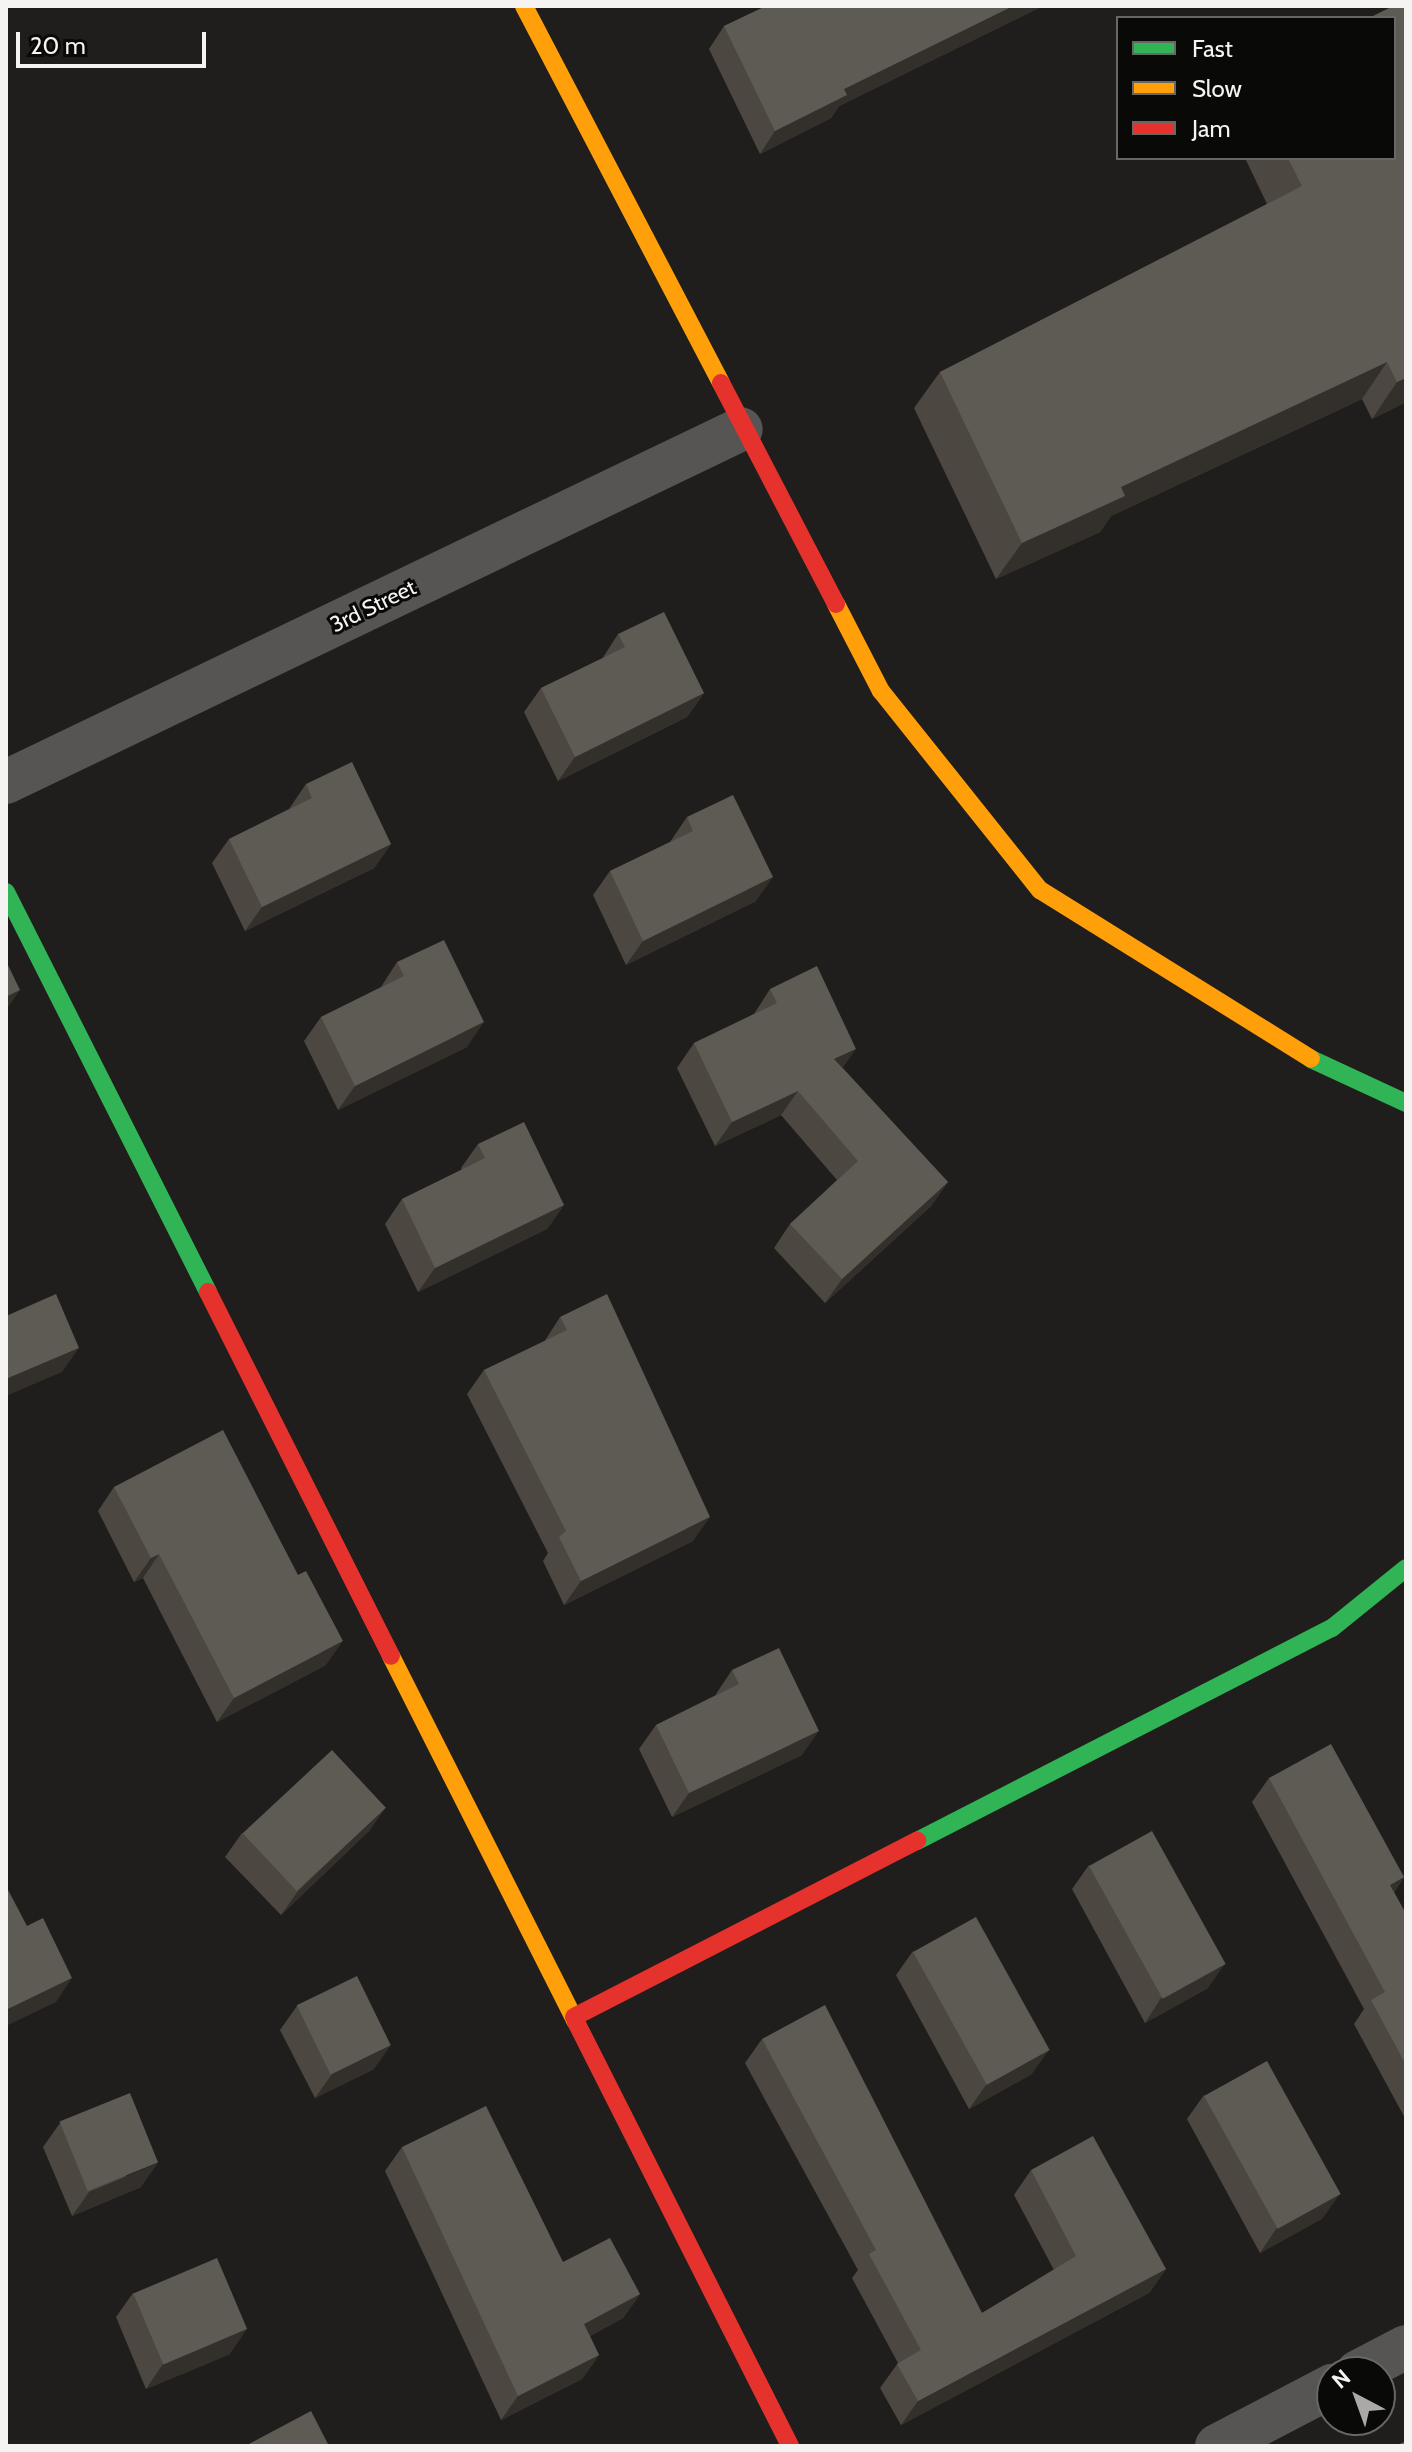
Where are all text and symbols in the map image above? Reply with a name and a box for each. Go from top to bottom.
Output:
scale bar [20,16,210,66]
legend [1116,16,1396,160]
text: 20 m [30,31,86,60]
text: Fast [1192,34,1233,63]
text: Slow [1192,74,1242,103]
text: Jam [1192,114,1230,143]
street label: 3rd Street [326,574,420,638]
north arrow [1316,2356,1396,2436]
text: N [1327,2364,1356,2394]

